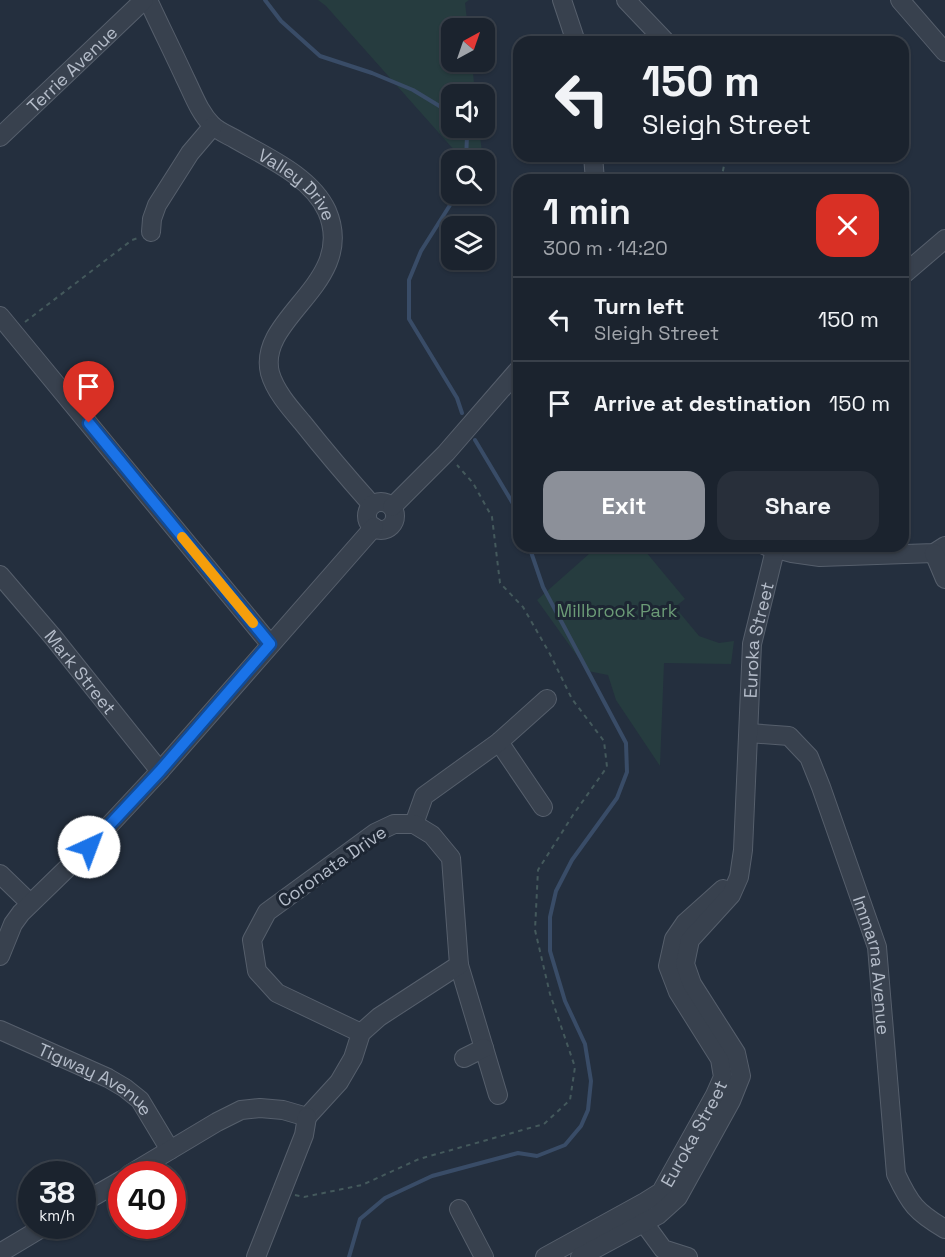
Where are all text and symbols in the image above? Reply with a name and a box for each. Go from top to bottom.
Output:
north arrow [441,18,495,72]
map controls [441,18,495,270]
street label: Terrie Avenue [22,20,122,117]
text: 150 m [642,55,760,108]
icon: left [543,60,621,138]
button: sound [441,84,495,138]
text: Sleigh Street [642,107,811,142]
street label: Valley Drive [254,143,341,224]
button: search [441,150,495,204]
text: 1 min [543,189,631,235]
button: close [816,194,879,257]
button: layers [441,216,495,270]
text: 300 m · 14:20 [543,235,668,261]
text: Turn left [594,292,684,320]
icon: left [543,303,576,336]
text: 150 m [818,305,879,333]
text: Sleigh Street [594,320,719,346]
pin [63,361,114,423]
icon: arrive [72,370,105,403]
icon: arrive [543,387,576,420]
text: Arrive at destination [594,389,811,417]
text: 150 m [829,389,890,417]
button: Exit [543,471,705,540]
button: Share [717,471,879,540]
street label: Euroka Street [738,579,778,699]
park label: Millbrook Park [557,599,678,622]
street label: Mark Street [40,625,122,719]
position arrow [57,815,121,879]
street label: Coronata Drive [273,820,391,912]
street label: Immarna Avenue [848,892,896,1036]
street label: Tigway Avenue [35,1037,158,1119]
street label: Euroka Street [655,1077,732,1191]
speed limit sign: 40 [108,1161,186,1239]
text: 38 [39,1173,75,1212]
text: km/h [39,1206,75,1225]

